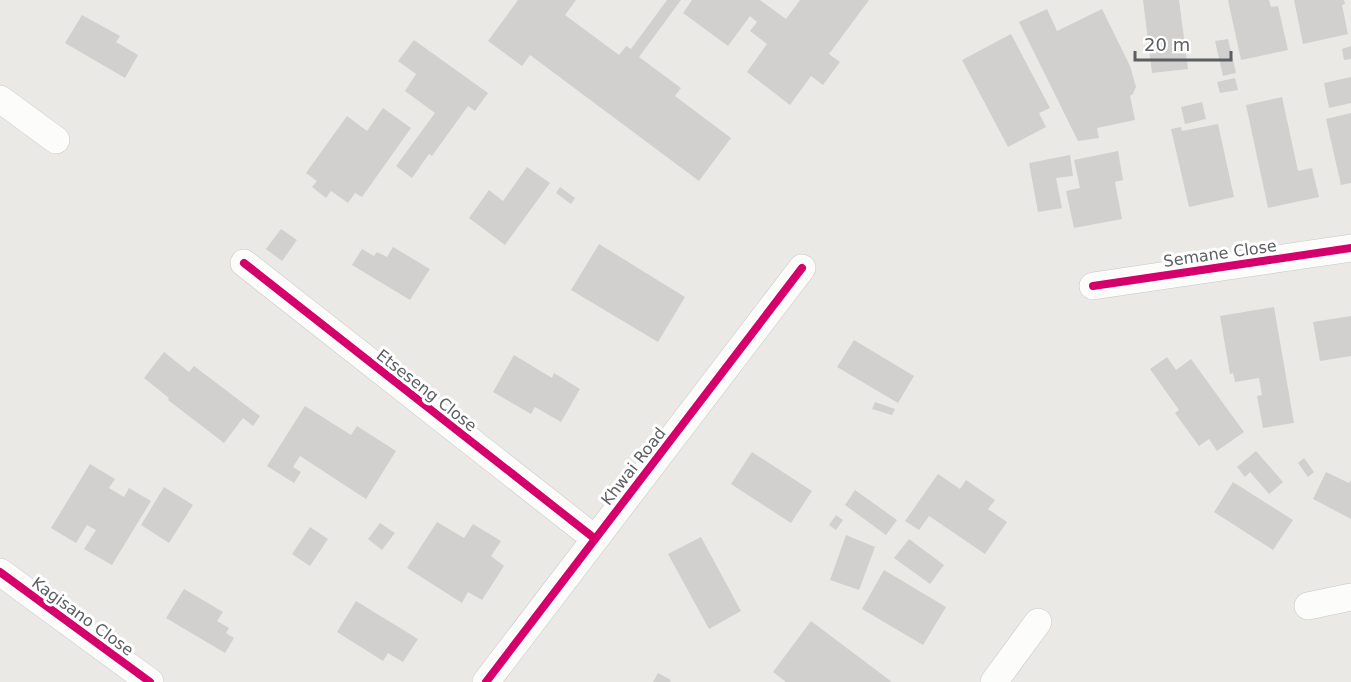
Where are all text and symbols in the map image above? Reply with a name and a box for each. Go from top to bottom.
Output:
scale bar [1135,24,1231,62]
text: 20 m [1144,34,1190,55]
street label: Semane Close [1162,236,1278,271]
street label: Etseseng Close [373,345,480,435]
street label: Khwai Road [597,424,670,509]
street label: Kagisano Close [28,573,137,660]

